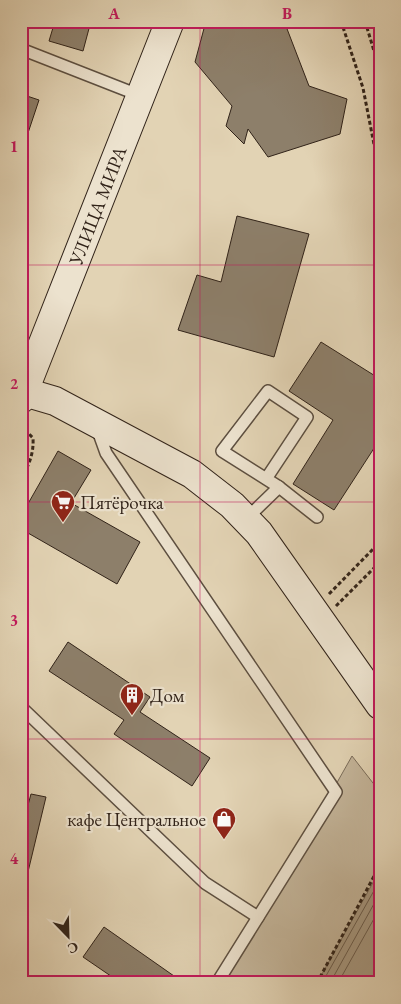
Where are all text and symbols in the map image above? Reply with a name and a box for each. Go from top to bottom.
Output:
text: A [107,3,120,24]
text: B [282,3,292,24]
text: 1 [10,136,18,157]
street label: УЛИЦА МИРА [63,142,133,270]
text: 2 [10,373,19,394]
supermarket icon: Пятёрочка [50,489,76,523]
place label: Пятёрочка [80,490,164,515]
text: 3 [10,610,18,631]
building icon: Дом [119,682,145,716]
place label: Дом [150,683,185,708]
shop icon: кафе Центральное [211,806,237,840]
place label: кафе Центральное [67,807,206,832]
text: 4 [10,848,19,869]
north arrow [42,912,92,962]
text: С [65,938,81,958]

